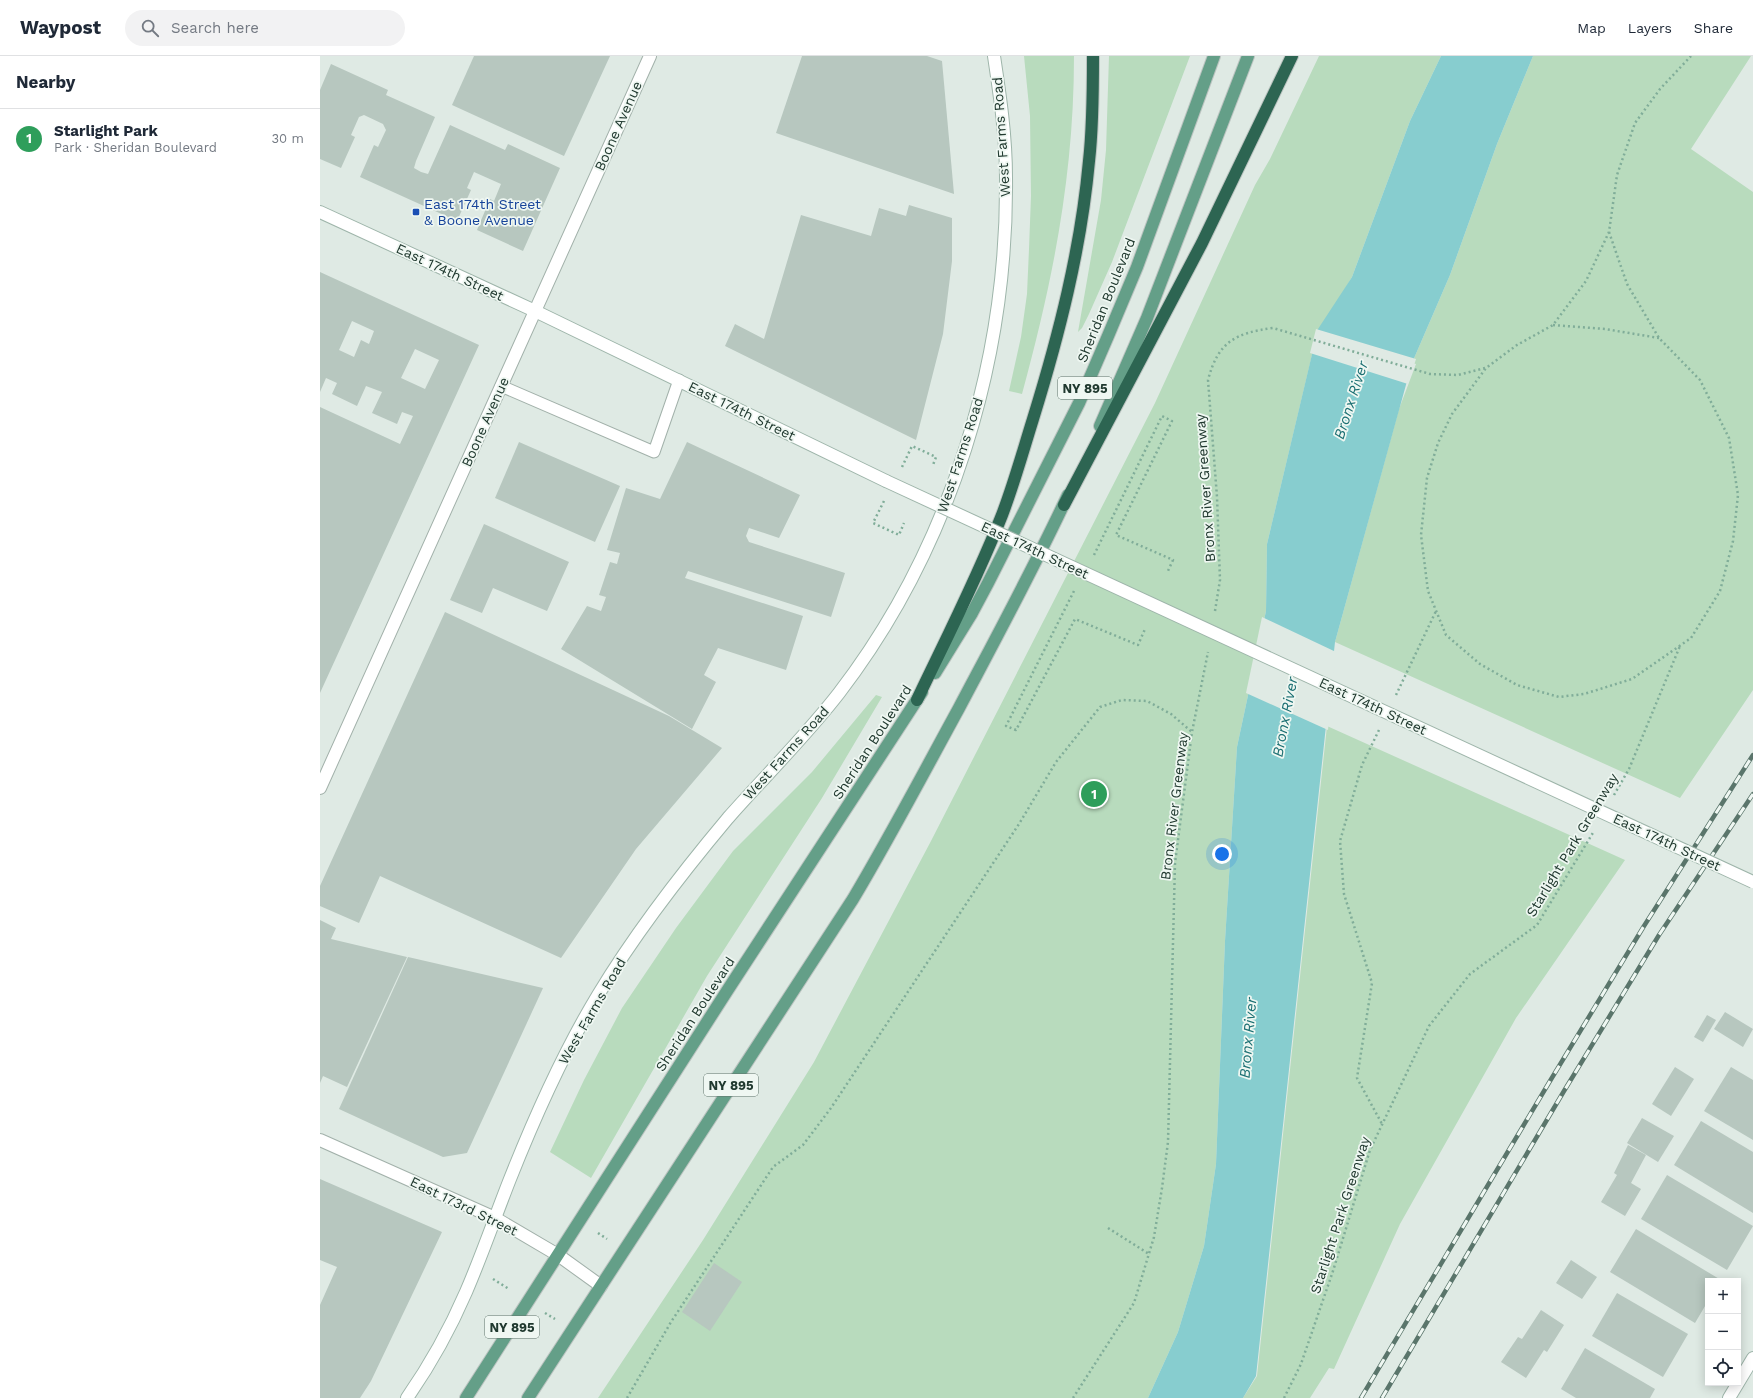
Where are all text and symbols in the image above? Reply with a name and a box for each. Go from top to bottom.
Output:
search box [125,10,405,46]
text: Waypost [20,16,101,39]
icon: search [139,17,161,39]
text: Search here [171,19,259,37]
text: Map [1577,20,1606,36]
text: Layers [1628,20,1672,36]
text: Share [1694,20,1733,36]
text: Nearby [16,72,75,92]
street label: West Farms Road [989,76,1013,198]
street label: Boone Avenue [591,79,645,173]
text: Starlight Park [54,122,158,140]
text: 1 [26,131,32,146]
text: 30 m [272,131,304,146]
text: Park · Sheridan Boulevard [54,140,217,155]
place label: East 174th Street & Boone Avenue [424,196,541,228]
marker: East 174th Street & Boone Avenue [411,207,421,217]
street label: Sheridan Boulevard [1074,235,1138,365]
street label: East 174th Street [394,240,507,304]
water label: Bronx River [1330,358,1372,441]
street label: Boone Avenue [458,375,512,469]
road number: NY 895 [1058,377,1112,399]
street label: East 174th Street [686,378,798,444]
street label: West Farms Road [934,395,986,515]
street label: Bronx River Greenway [1192,412,1218,563]
street label: East 174th Street [979,518,1092,582]
water label: Bronx River [1268,674,1302,759]
street label: East 174th Street [1317,674,1430,738]
street label: Sheridan Boulevard [829,682,915,802]
street label: West Farms Road [740,703,832,803]
street label: Bronx River Greenway [1157,730,1191,881]
street label: Starlight Park Greenway [1523,770,1622,920]
pin: 1 [1081,779,1107,809]
street label: East 174th Street [1611,810,1724,874]
your location [1212,844,1232,864]
street label: Sheridan Boulevard [652,954,738,1074]
street label: West Farms Road [555,955,629,1067]
water label: Bronx River [1235,996,1261,1079]
road number: NY 895 [704,1074,758,1096]
street label: Starlight Park Greenway [1307,1134,1373,1296]
street label: East 173rd Street [408,1173,520,1239]
map controls [1705,1278,1741,1386]
button: + [1705,1278,1741,1314]
button: − [1705,1314,1741,1350]
road number: NY 895 [485,1316,539,1338]
button: locate [1705,1350,1741,1386]

